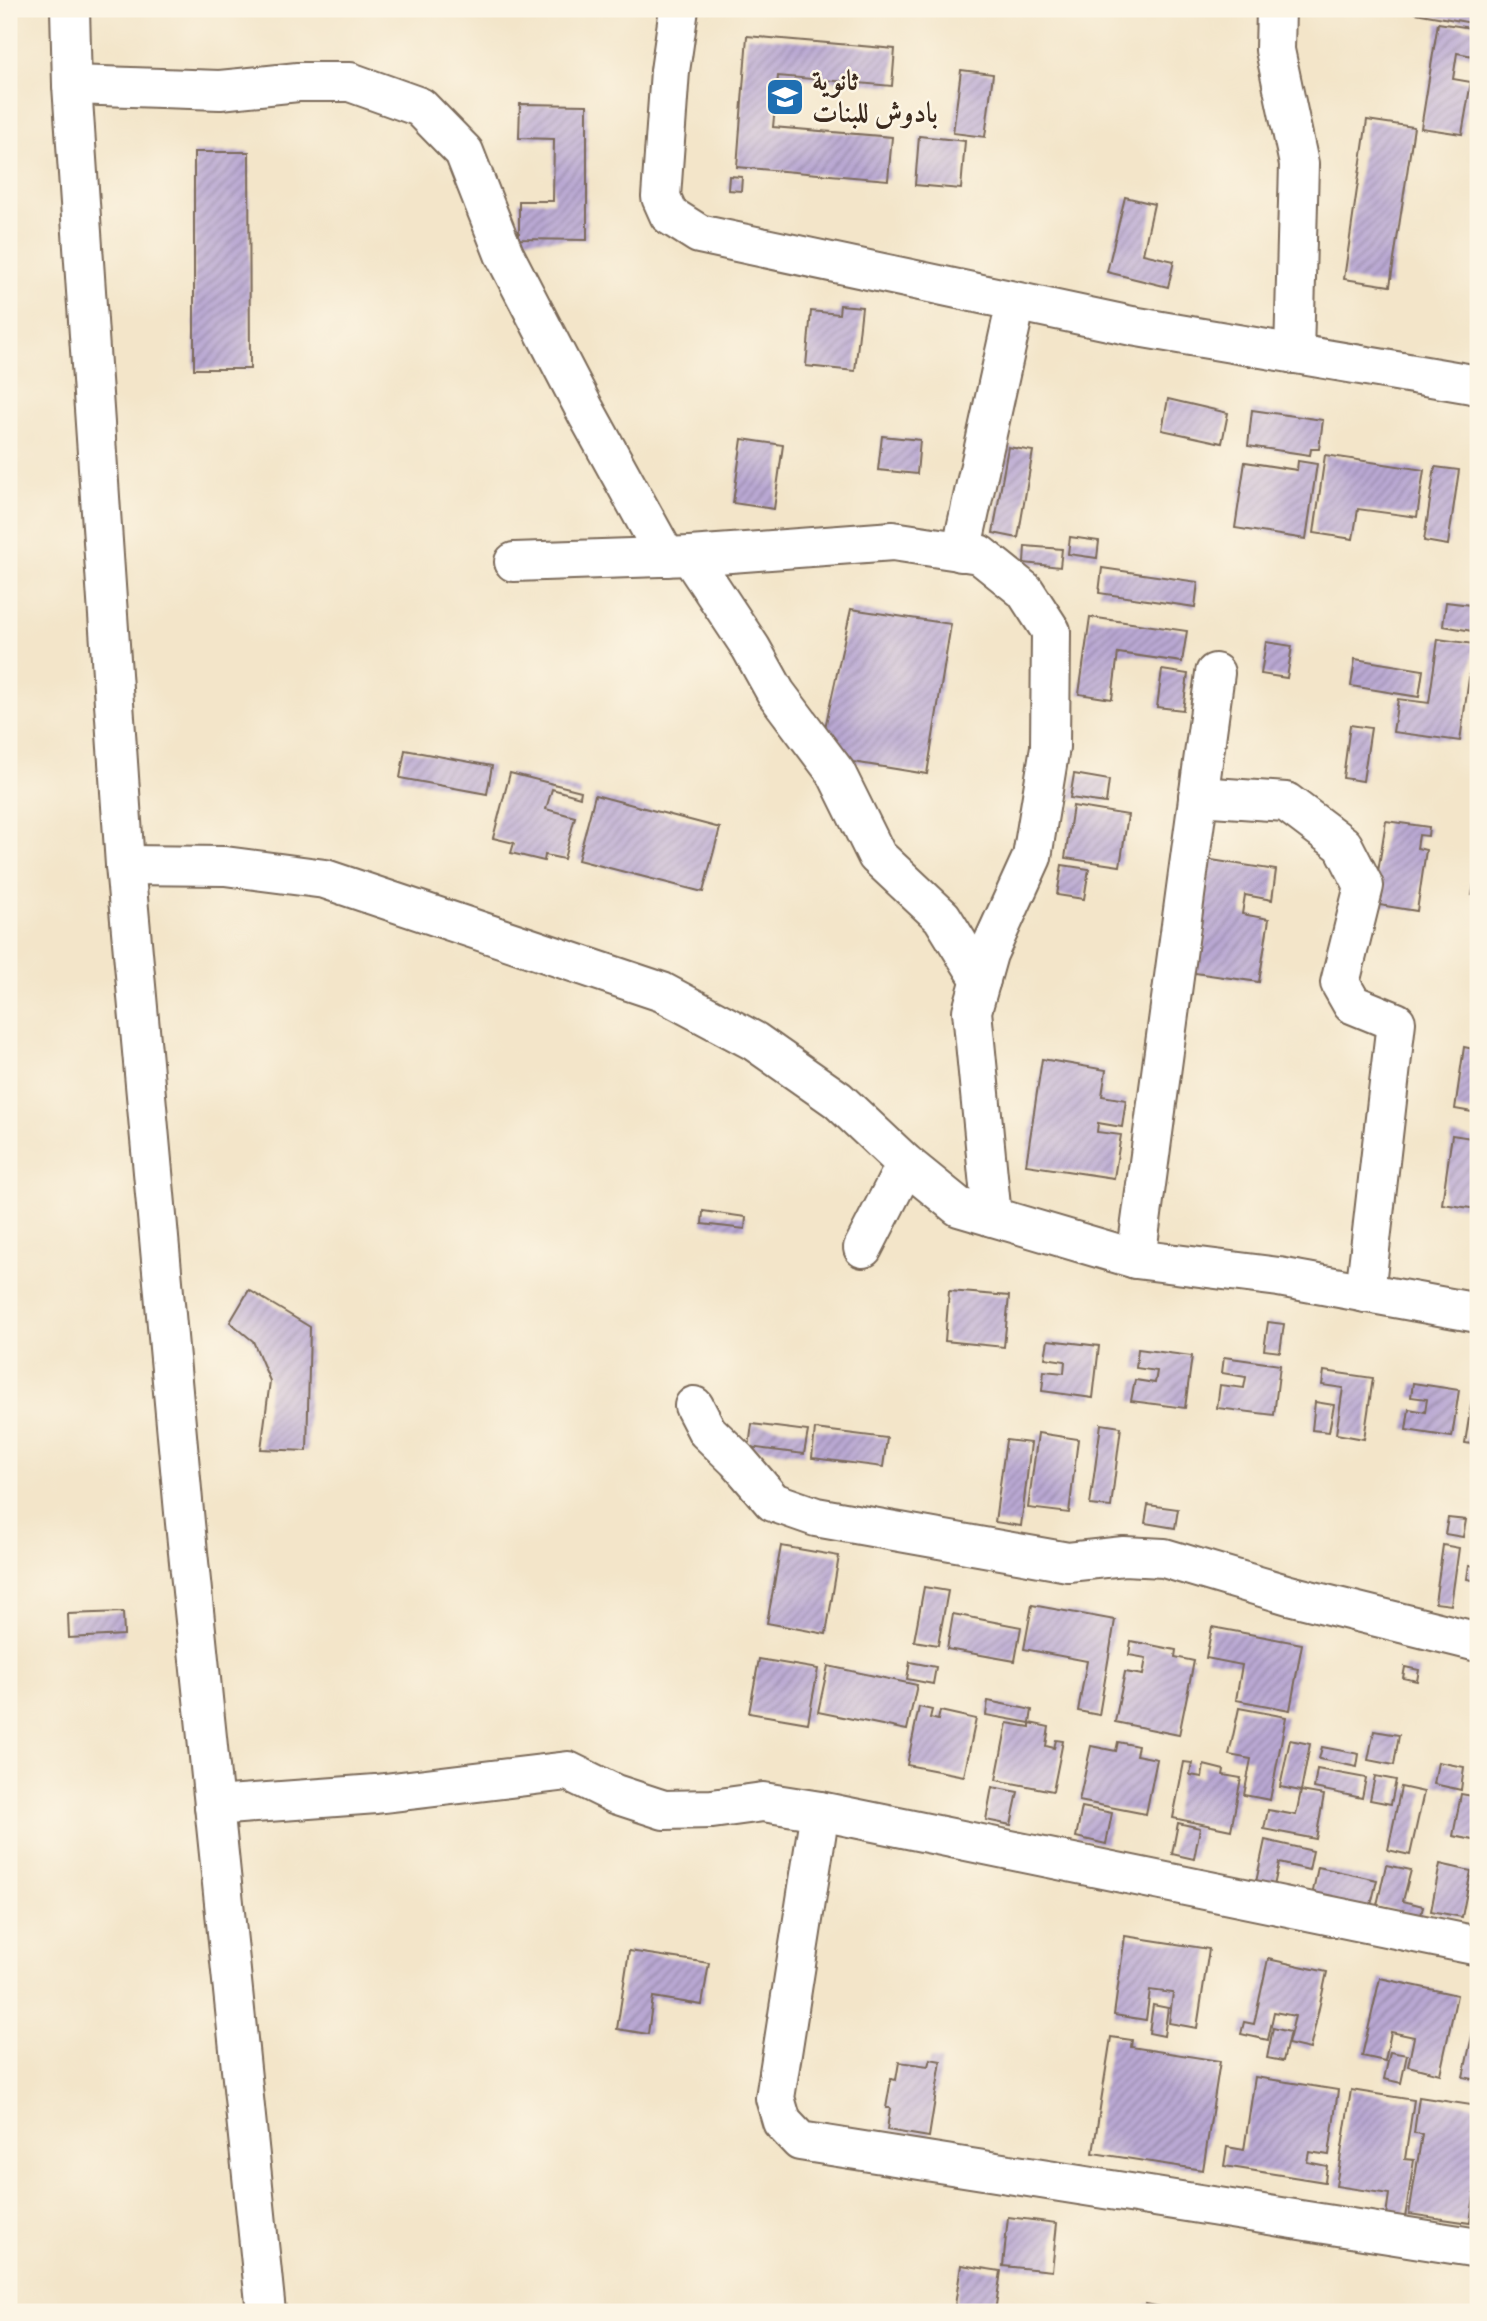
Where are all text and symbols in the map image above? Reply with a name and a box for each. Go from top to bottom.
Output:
place label: ثانوية بادوش للبنات [812,64,938,131]
school or university icon: ثانوية بادوش للبنات [764,76,806,118]

